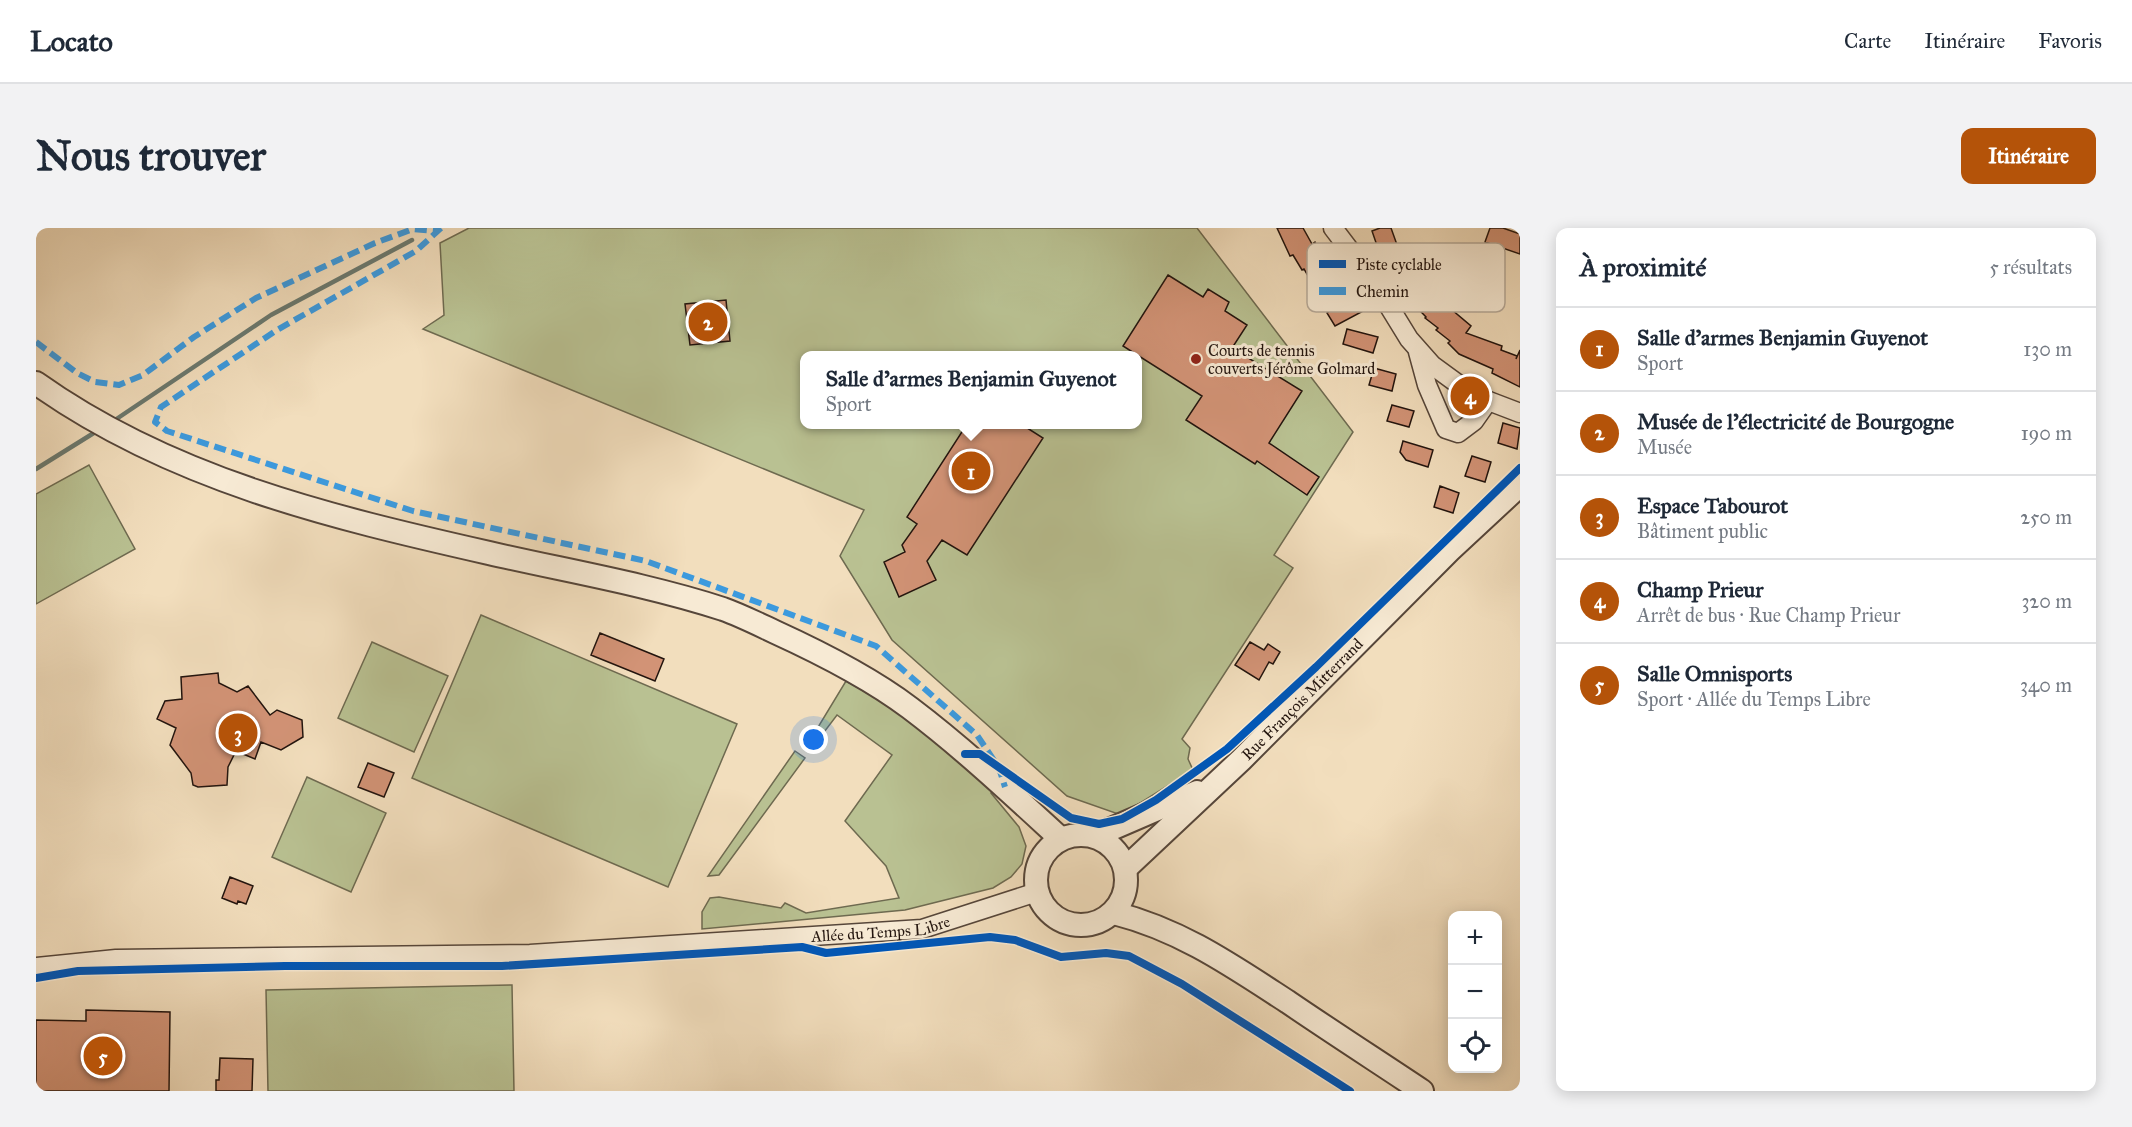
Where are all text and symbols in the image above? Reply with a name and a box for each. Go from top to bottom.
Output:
text: Locato [30,24,113,59]
text: Carte [1844,28,1891,54]
text: Itinéraire [1924,28,2005,54]
text: Favoris [2038,28,2102,54]
button: Itinéraire [1961,128,2096,184]
text: Nous trouver [36,130,266,182]
legend [1307,243,1505,312]
text: À proximité [1580,251,1706,283]
text: Piste cyclable [1356,255,1442,274]
text: 5 résultats [1990,255,2072,279]
text: Chemin [1356,282,1409,301]
pin: 2 [688,300,728,344]
text: Salle d'armes Benjamin Guyenot [1637,324,1928,351]
text: 1 [1596,337,1603,361]
text: 130 m [2023,337,2072,361]
place label: Courts de tennis couverts Jérôme Golmard [1208,341,1375,379]
popup [800,351,1142,429]
text: Sport [1637,351,1683,375]
marker: Courts de tennis couverts Jérôme Golmard [1189,352,1203,366]
text: Salle d'armes Benjamin Guyenot [825,365,1117,392]
pin: 4 [1450,374,1490,418]
text: Sport [825,392,872,416]
text: Musée de l'électricité de Bourgogne [1637,408,1954,435]
text: 2 [1595,421,1604,445]
text: 190 m [2021,421,2072,445]
text: Musée [1637,435,1692,459]
pin: 1 [952,448,990,494]
text: Espace Tabourot [1637,492,1788,519]
text: 3 [1596,505,1604,529]
text: 250 m [2020,505,2072,529]
text: Bâtiment public [1637,519,1768,543]
text: Champ Prieur [1637,576,1764,603]
text: 4 [1594,589,1605,613]
text: 320 m [2021,589,2072,613]
text: Arrêt de bus · Rue Champ Prieur [1637,603,1901,627]
street label: Rue François Mitterrand [1237,634,1366,764]
text: Salle Omnisports [1637,660,1792,687]
text: 5 [1595,673,1604,697]
text: 340 m [2020,673,2072,697]
text: Sport · Allée du Temps Libre [1637,687,1871,711]
pin: 3 [218,710,258,756]
your location [799,725,828,754]
street label: Allée du Temps Libre [810,911,953,946]
map controls [1448,911,1502,1073]
button: + [1448,911,1502,965]
button: − [1448,965,1502,1019]
button: locate [1448,1019,1502,1073]
pin: 5 [84,1034,122,1078]

